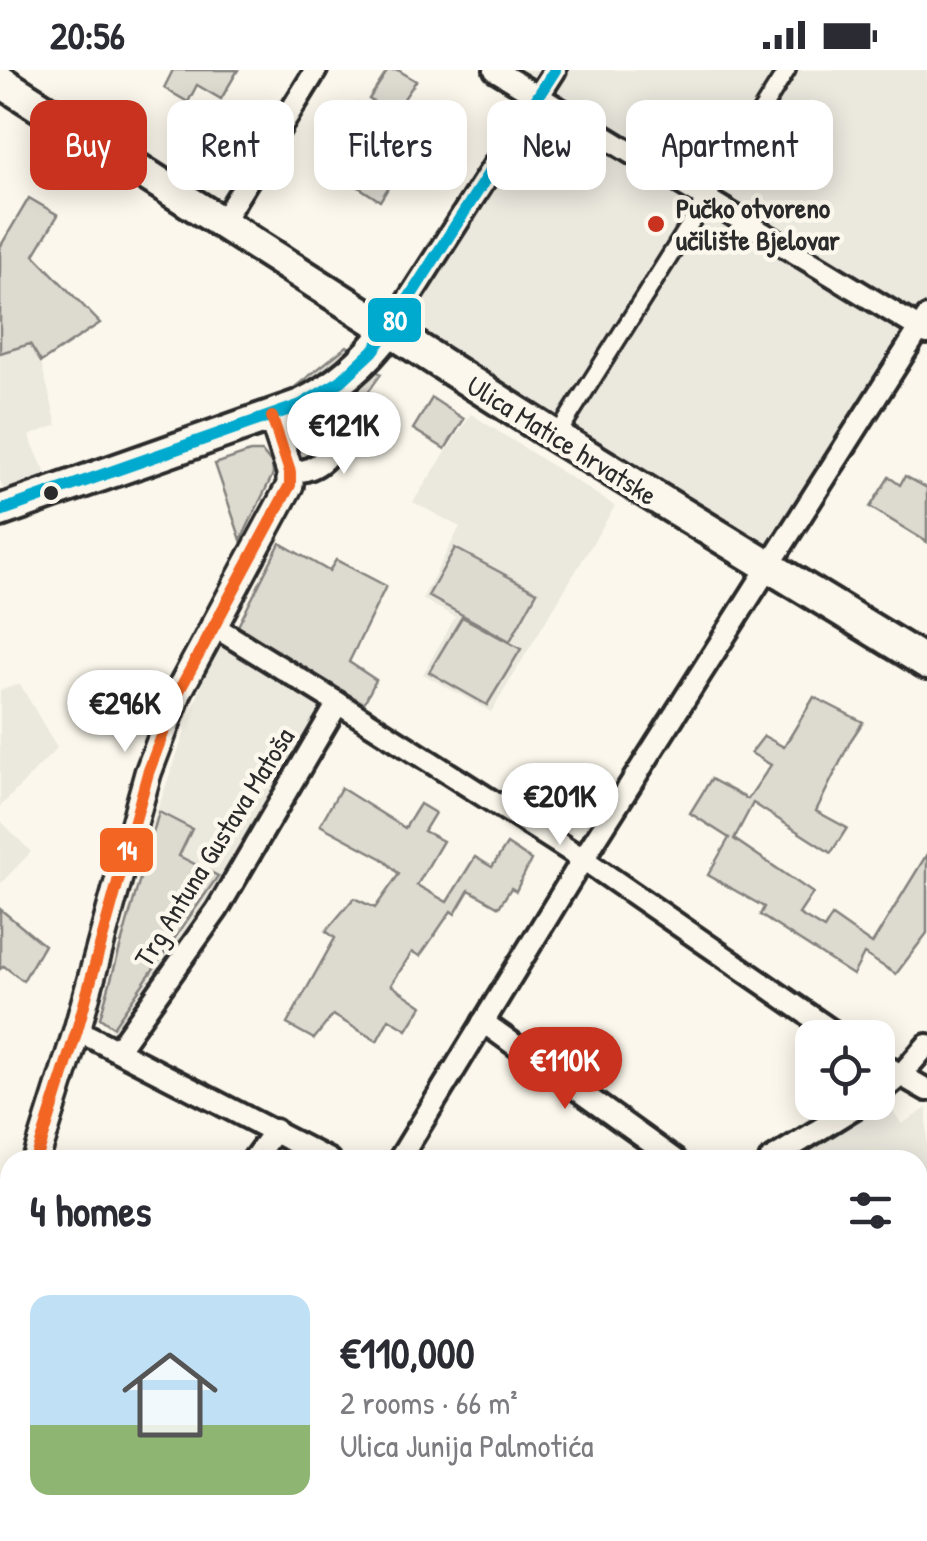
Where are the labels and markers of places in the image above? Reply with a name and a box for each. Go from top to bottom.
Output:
place label: Pučko otvoreno učilište Bjelovar [676,189,840,259]
marker: Pučko otvoreno učilište Bjelovar [645,213,667,235]
pin: €121K [274,392,414,477]
unlabelled marker [41,483,61,503]
pin: €296K [55,670,195,755]
pin: €201K [490,763,630,848]
pin: €110K [495,1027,635,1112]

